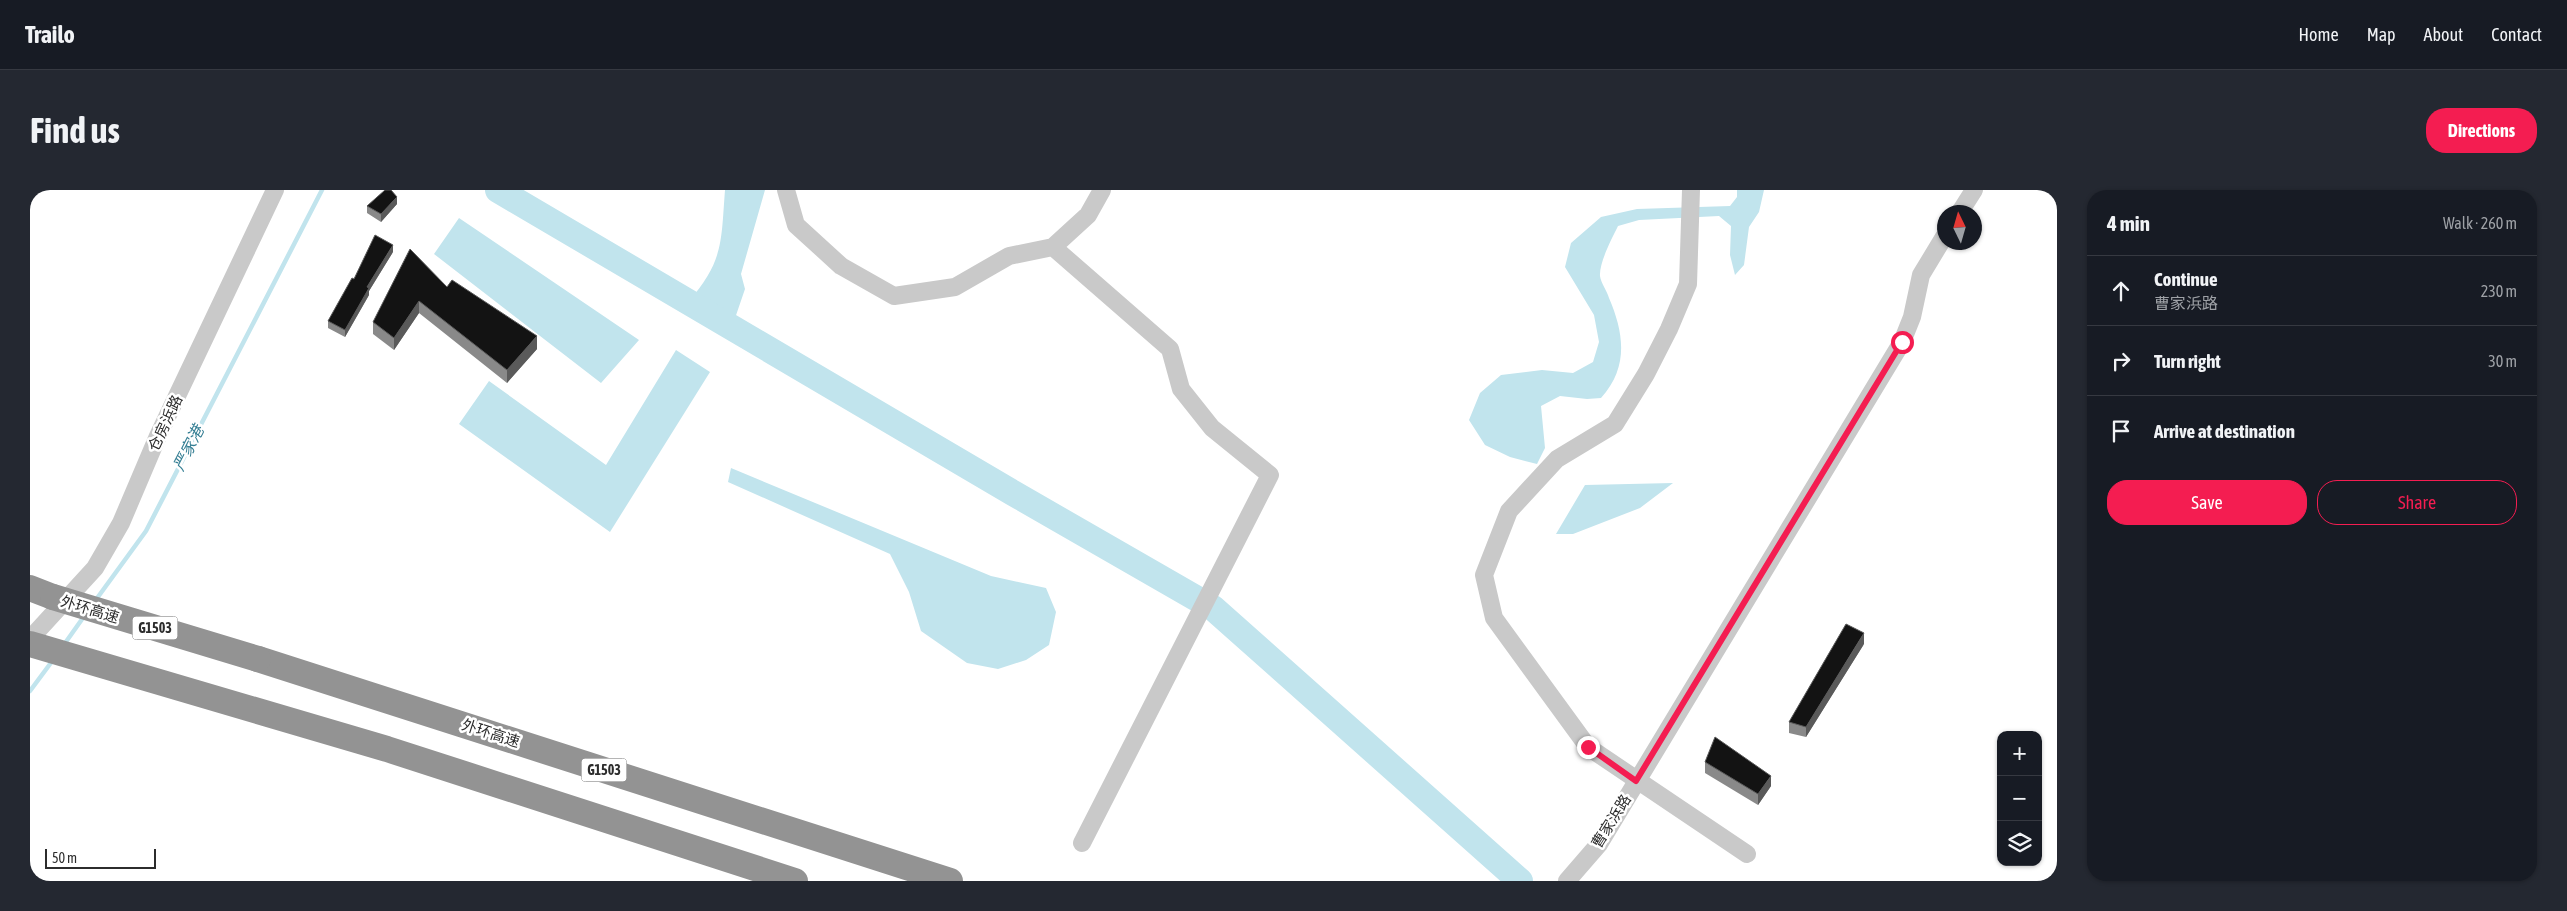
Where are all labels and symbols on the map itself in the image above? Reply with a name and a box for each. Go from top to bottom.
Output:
north arrow [1937,205,1982,250]
route start [1891,331,1914,354]
street label: 仓房浜路 [145,392,185,454]
water label: 严家港 [169,421,208,473]
street label: 外环高速 [59,592,121,626]
road number: G1503 [132,616,178,639]
street label: 外环高速 [460,716,522,750]
route end [1577,736,1600,759]
road number: G1503 [582,758,626,782]
street label: 曹家浜路 [1588,791,1634,851]
scale bar [45,846,156,869]

